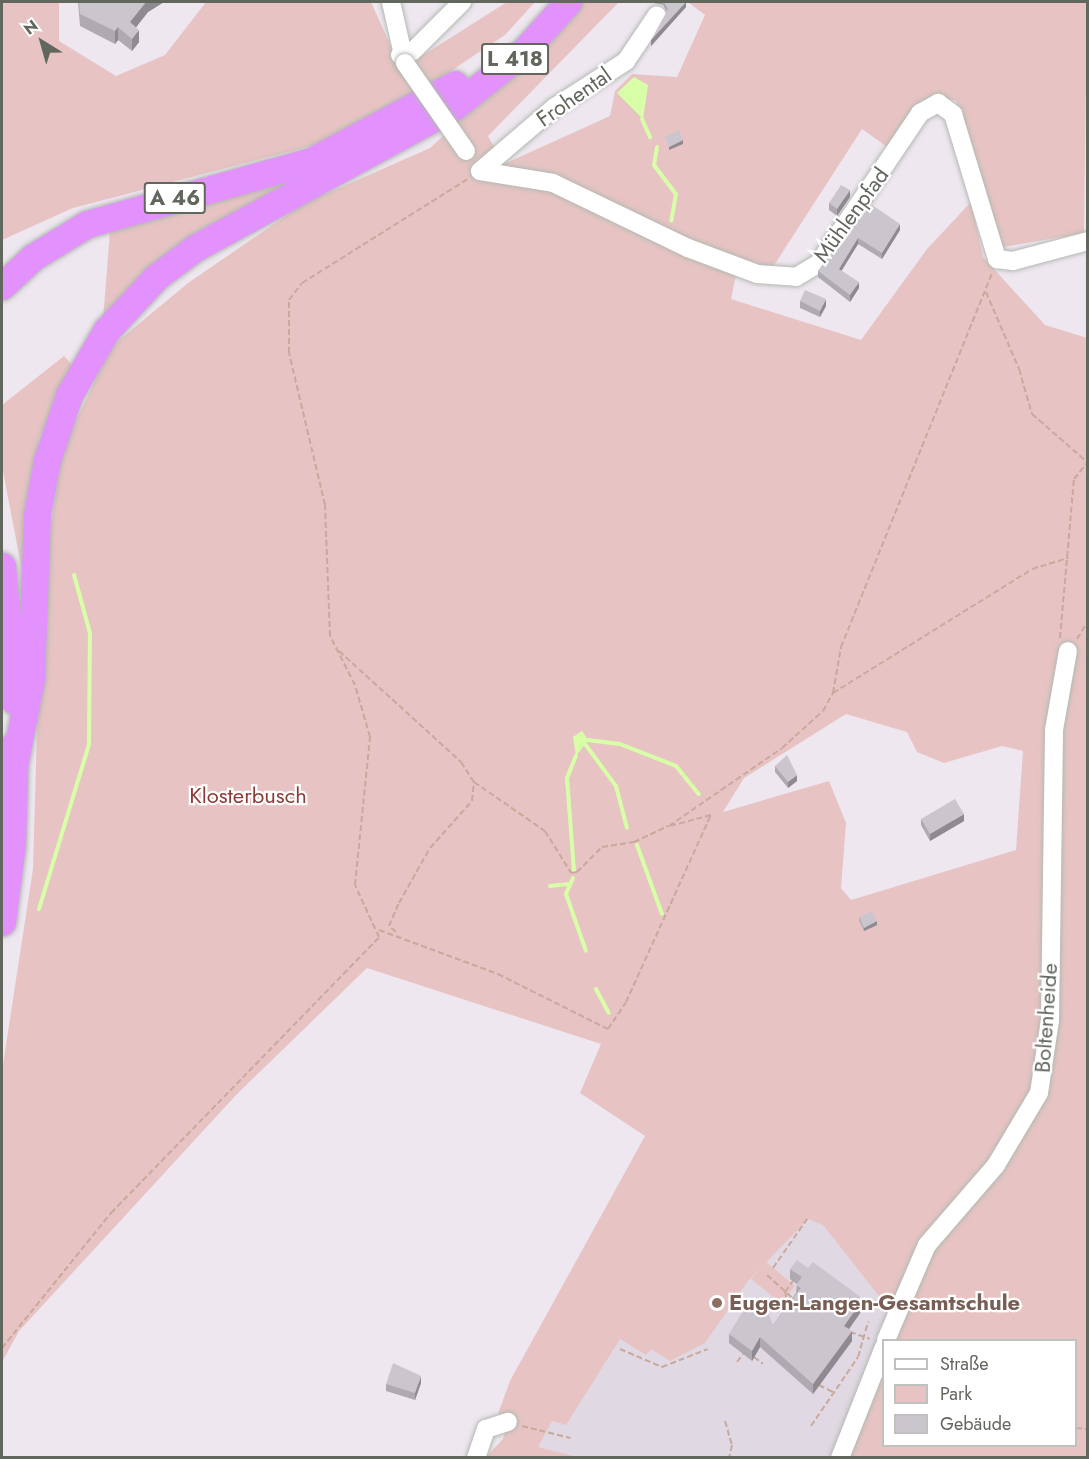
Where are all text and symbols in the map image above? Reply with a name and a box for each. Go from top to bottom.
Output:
north arrow [12,12,72,72]
text: N [19,14,43,40]
road number: L 418 [480,41,550,77]
street label: Frohental [532,62,616,132]
street label: Mühlenpfad [808,162,894,268]
road number: A 46 [144,180,207,216]
park label: Klosterbusch [189,783,307,809]
street label: Boltenheide [1029,962,1063,1074]
place label: Eugen-Langen-Gesamtschule [729,1290,1020,1316]
marker: Eugen-Langen-Gesamtschule [710,1296,724,1310]
legend [882,1339,1077,1447]
text: Straße [940,1351,988,1377]
text: Park [940,1381,972,1407]
text: Gebäude [940,1411,1011,1437]

